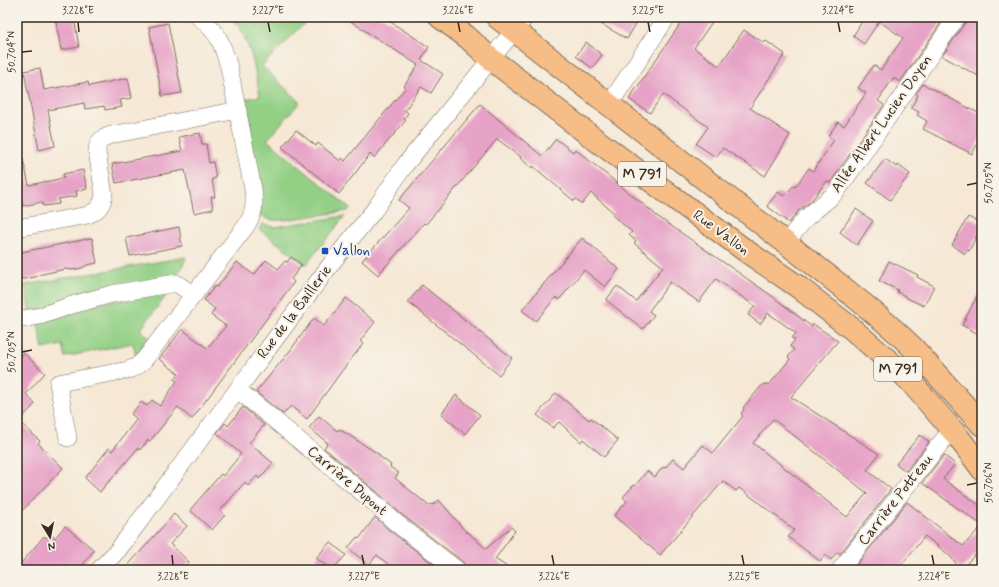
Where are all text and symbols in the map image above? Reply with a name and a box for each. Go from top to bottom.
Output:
text: 3.228°E [62,4,94,18]
text: 3.227°E [252,4,284,18]
text: 3.226°E [443,4,474,18]
text: 3.225°E [632,4,664,18]
text: 3.224°E [822,4,854,18]
text: 50.704°N [5,31,19,73]
street label: Allée Albert Lucien Doyen [827,51,937,197]
road number: M 791 [618,162,666,186]
text: 50.705°N [982,162,996,204]
street label: Rue Vallon [689,206,753,260]
place label: Vallon [333,241,370,261]
marker: Vallon [320,246,330,256]
street label: Rue de la Baillerie [253,261,337,363]
text: 50.705°N [5,331,19,373]
road number: M 791 [874,357,922,381]
street label: Carrière Dupont [303,442,392,521]
street label: Carrière Potteau [854,450,938,550]
text: 50.706°N [982,462,996,503]
north arrow [30,517,70,557]
text: N [47,538,56,553]
text: 3.228°E [157,570,189,584]
text: 3.227°E [348,570,380,584]
text: 3.226°E [539,570,570,584]
text: 3.225°E [728,570,760,584]
text: 3.224°E [918,570,950,584]

